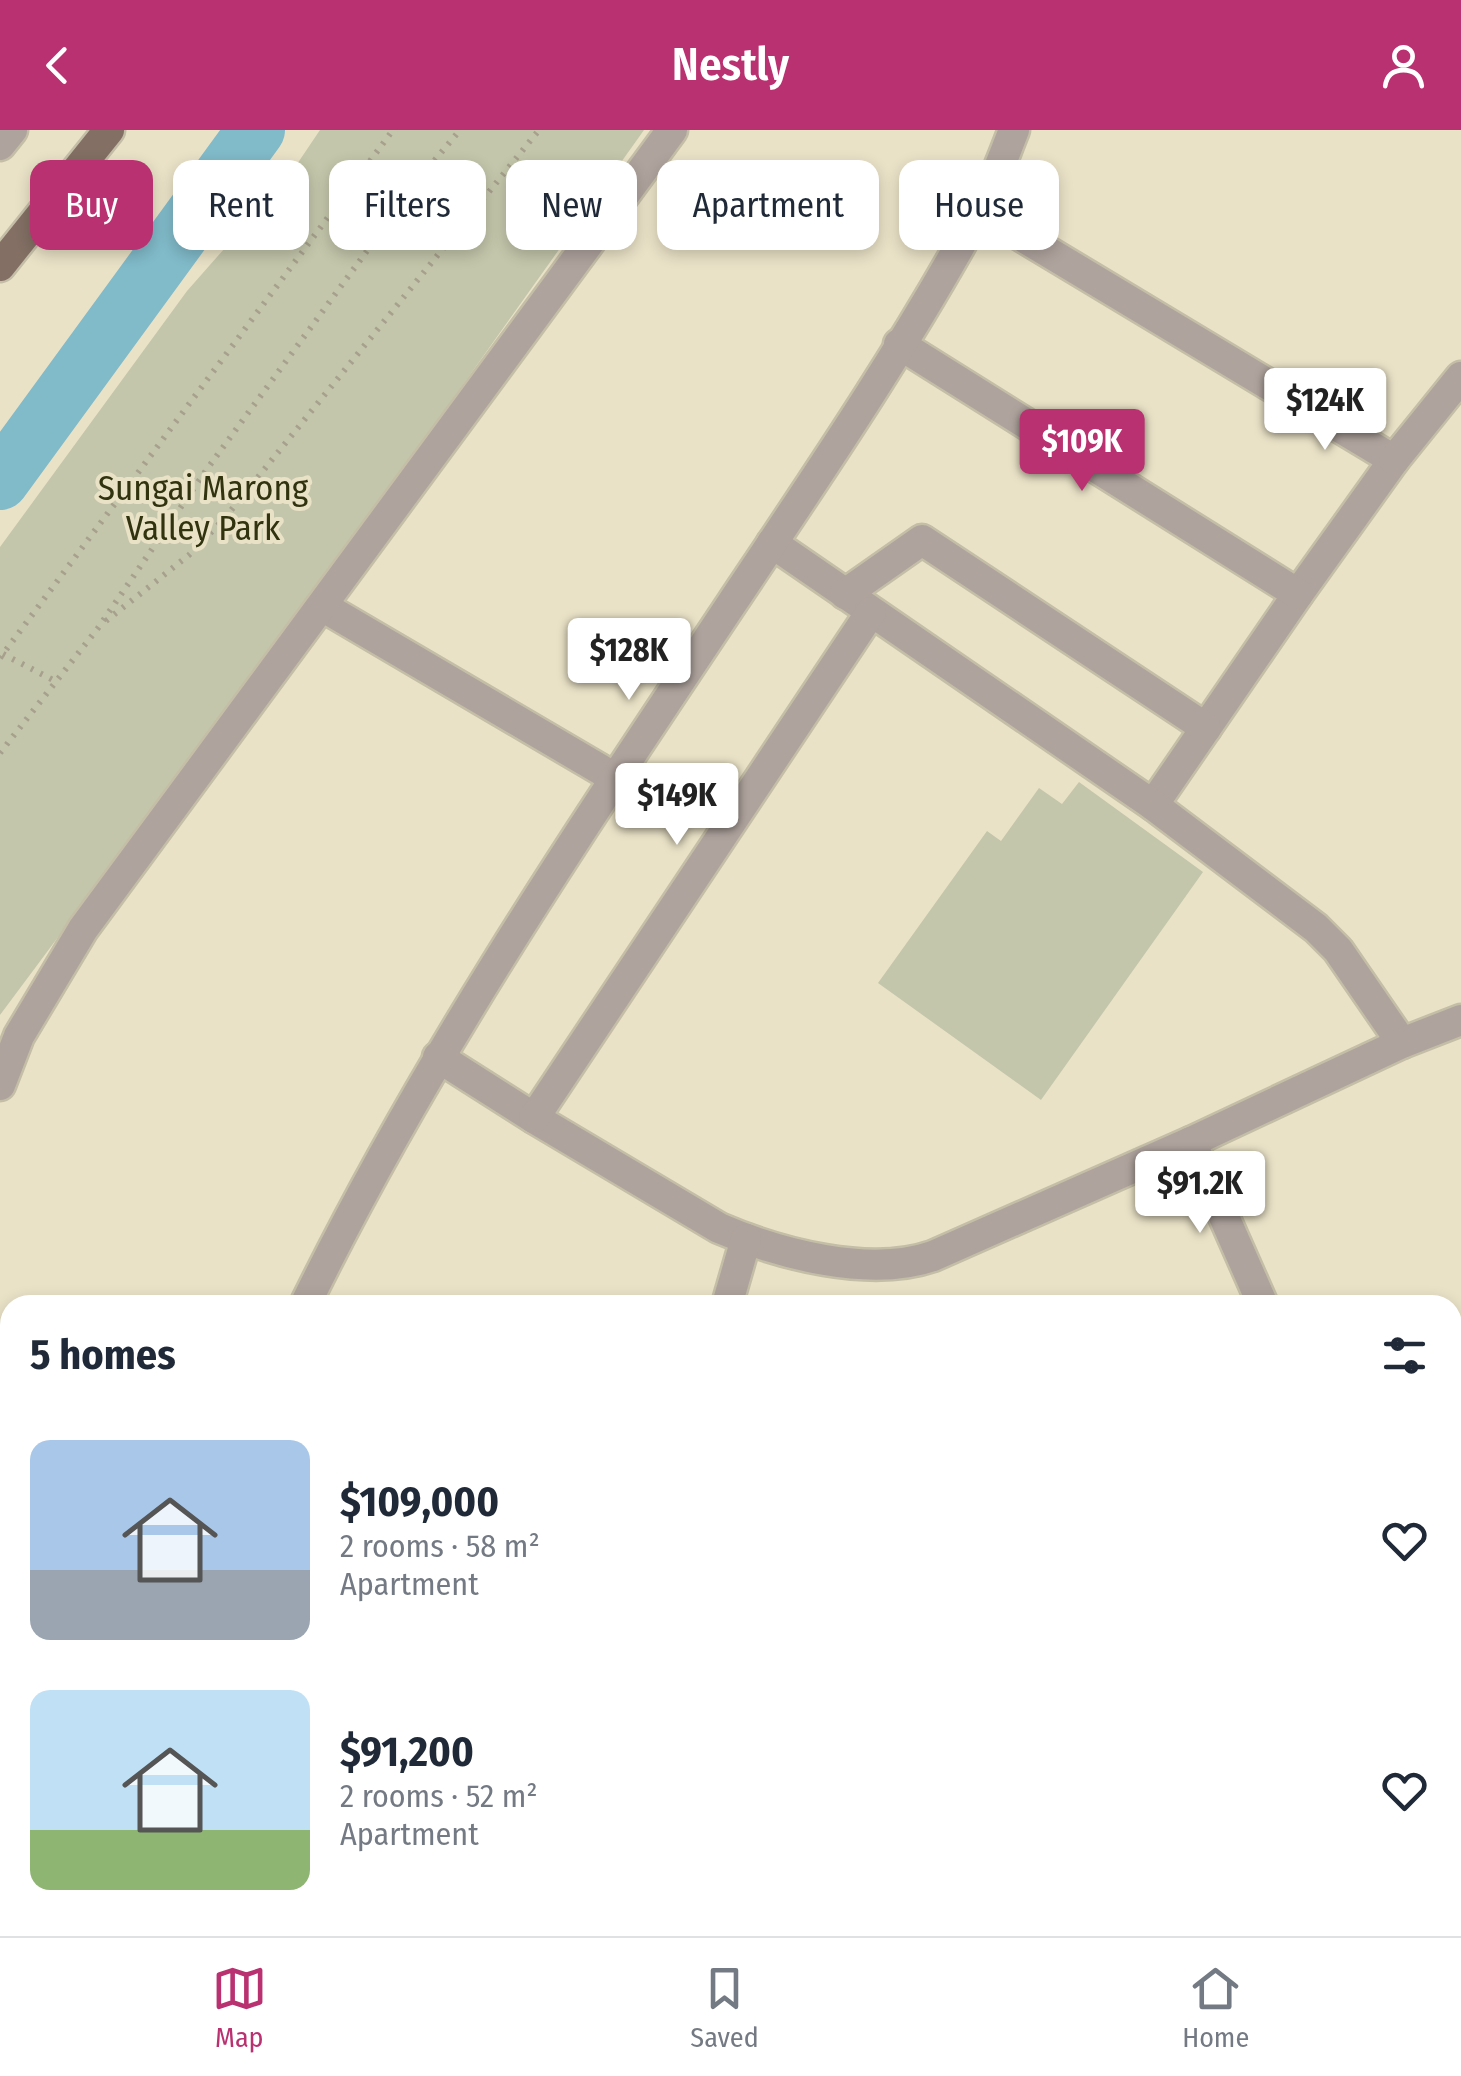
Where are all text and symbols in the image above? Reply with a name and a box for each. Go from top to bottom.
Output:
icon: back [30,38,85,93]
text: Nestly [672,38,789,92]
icon: person [1376,38,1431,93]
chip: Buy [30,160,153,250]
chip: Rent [173,160,309,250]
chip: Filters [329,160,486,250]
chip: New [506,160,637,250]
chip: Apartment [657,160,879,250]
chip: House [899,160,1059,250]
pin: $124K [1255,368,1395,453]
text: $124K [1286,381,1364,419]
pin: $109K [1012,409,1152,494]
text: $109K [1042,422,1122,460]
park label: Sungai Marong Valley Park [98,467,309,549]
pin: $128K [559,618,699,703]
text: $128K [590,631,668,669]
pin: $149K [607,763,747,848]
text: $149K [637,776,717,814]
pin: $91.2K [1119,1151,1281,1236]
text: $91.2K [1157,1164,1243,1202]
icon: filters [1377,1328,1432,1383]
text: 5 homes [30,1330,176,1380]
text: $109,000 [340,1477,499,1527]
icon: home [110,1480,230,1600]
icon: heart [1377,1513,1432,1568]
text: 2 rooms · 58 m² [340,1527,540,1565]
text: Apartment [340,1565,479,1603]
text: $91,200 [340,1727,474,1777]
icon: home [110,1730,230,1850]
icon: heart [1377,1763,1432,1818]
text: 2 rooms · 52 m² [340,1777,538,1815]
text: Apartment [340,1815,479,1853]
tab: Map [212,1961,267,2054]
tab: Saved [690,1961,759,2054]
tab: Home [1182,1961,1249,2054]

